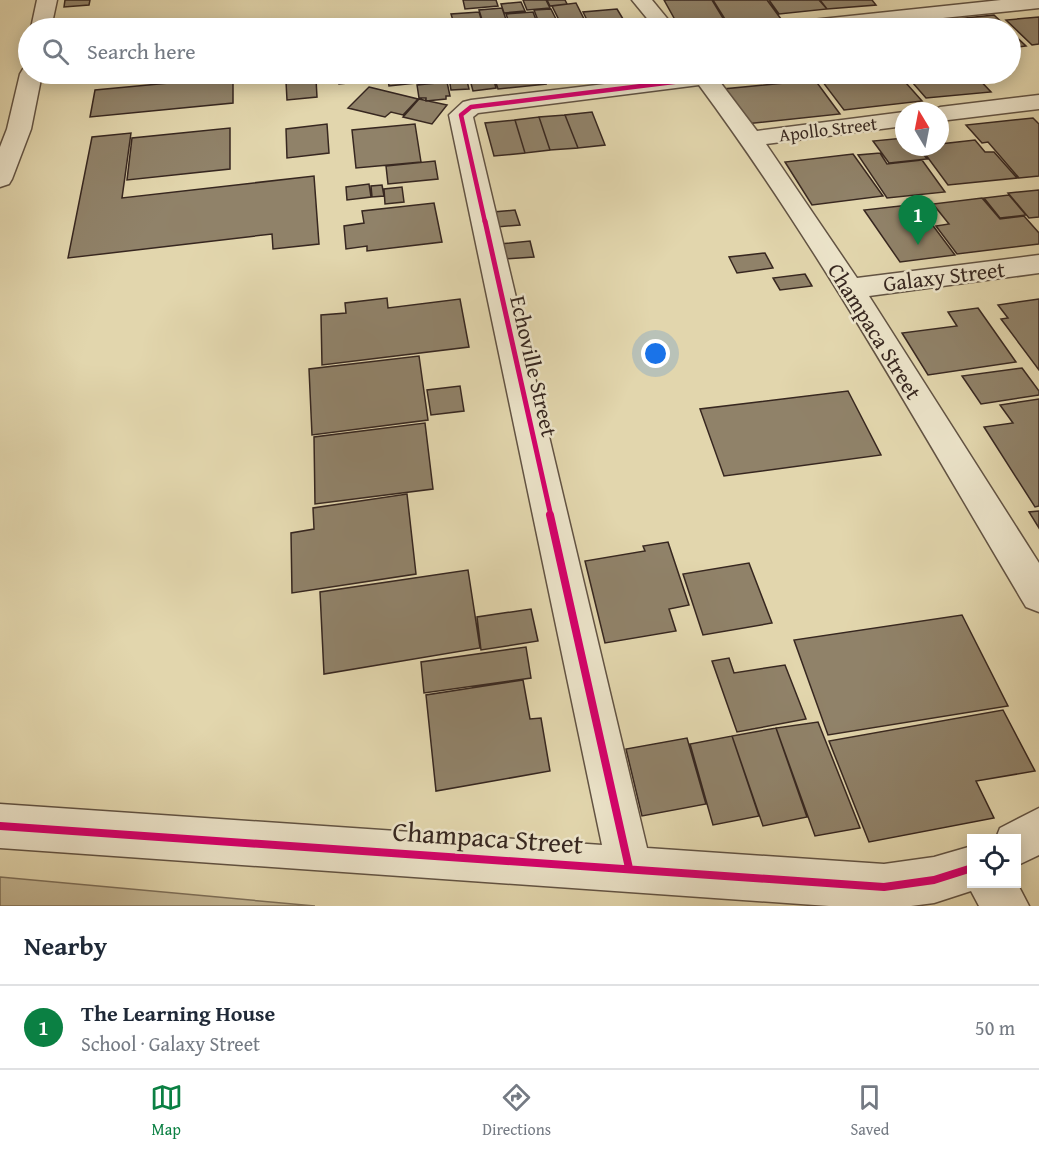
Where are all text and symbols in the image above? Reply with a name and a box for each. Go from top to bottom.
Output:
search box [18,18,1021,84]
icon: search [39,35,72,68]
text: Search here [87,35,196,67]
north arrow [895,102,949,156]
street label: Apollo Street [777,110,879,148]
pin: 1 [898,196,938,245]
street label: Galaxy Street [881,253,1007,299]
street label: Champaca Street [820,257,930,406]
street label: Echoville Street [502,292,566,440]
your location [641,339,670,368]
street label: Champaca Street [391,810,585,864]
map controls [967,834,1021,888]
button: locate [967,834,1021,888]
text: Nearby [24,926,107,965]
text: The Learning House [81,997,275,1029]
text: 1 [38,1013,49,1042]
text: 50 m [975,1013,1015,1042]
text: School · Galaxy Street [81,1029,260,1058]
tab: Map [150,1081,183,1141]
tab: Directions [482,1081,551,1141]
tab: Saved [850,1081,889,1141]

